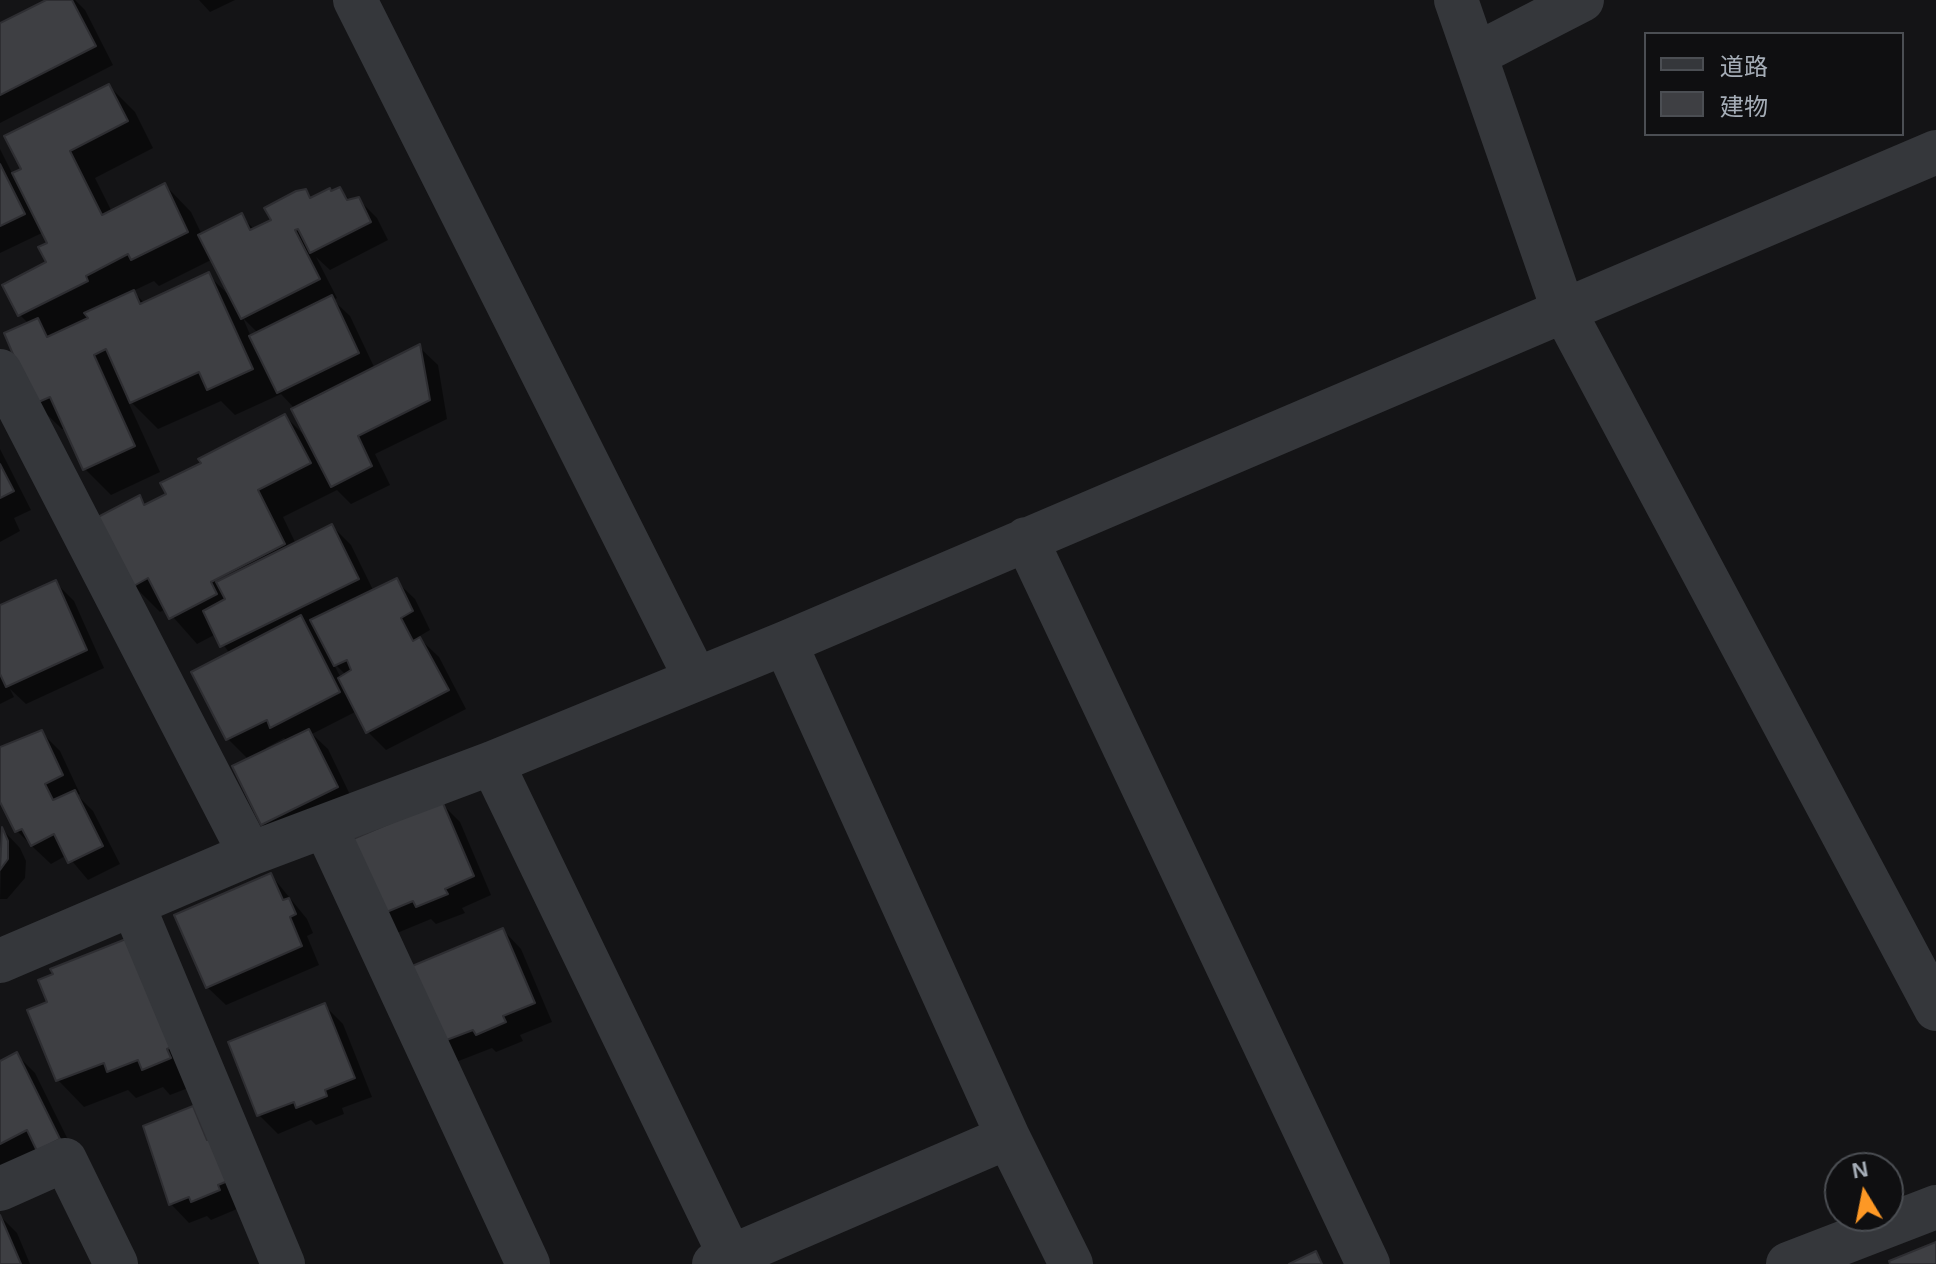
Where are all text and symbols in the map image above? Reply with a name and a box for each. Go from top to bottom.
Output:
legend [1644,32,1904,136]
text: 道路 [1720,53,1768,80]
text: 建物 [1720,93,1768,120]
north arrow [1824,1152,1904,1232]
text: N [1850,1156,1870,1184]

